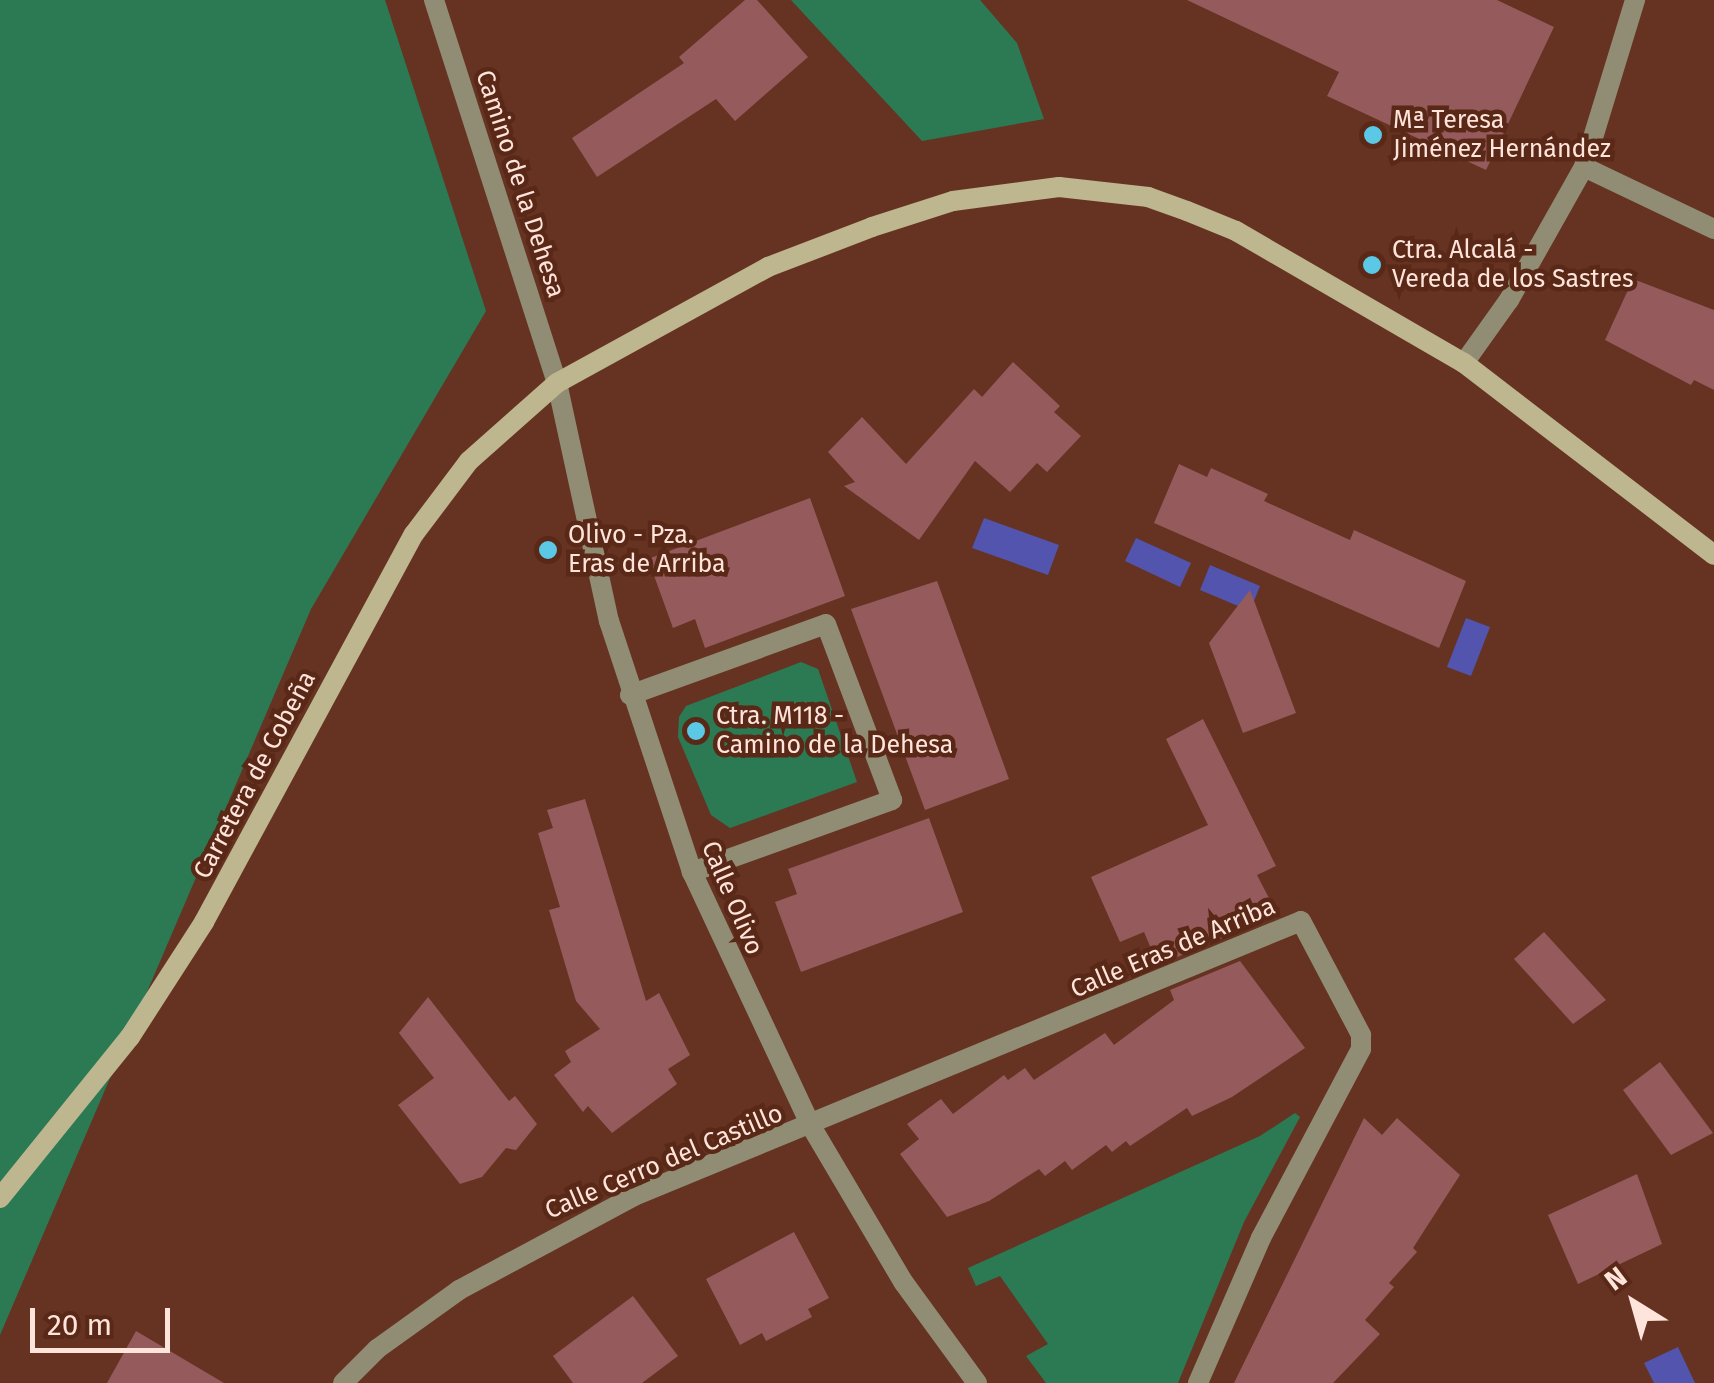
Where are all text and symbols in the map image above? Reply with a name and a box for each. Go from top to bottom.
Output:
street label: Camino de la Dehesa [469,66,571,302]
place label: Mª Teresa Jiménez Hernández [1393,106,1611,165]
marker: Mª Teresa Jiménez Hernández [1362,124,1384,146]
place label: Ctra. Alcalá - Vereda de los Sastres [1392,236,1634,295]
marker: Ctra. Alcalá - Vereda de los Sastres [1361,254,1383,276]
place label: Olivo - Pza. Eras de Arriba [568,521,726,580]
marker: Olivo - Pza. Eras de Arriba [537,539,559,561]
street label: Carretera de Cobeña [188,666,322,884]
place label: Ctra. M118 - Camino de la Dehesa [716,702,953,761]
marker: Ctra. M118 - Camino de la Dehesa [685,720,707,742]
street label: Calle Olivo [695,837,769,959]
street label: Calle Eras de Arriba [1066,891,1280,1005]
street label: Calle Cerro del Castillo [541,1098,787,1226]
north arrow [1584,1253,1684,1353]
text: N [1598,1260,1633,1297]
scale bar [35,1288,175,1350]
text: 20 m [47,1307,112,1343]

